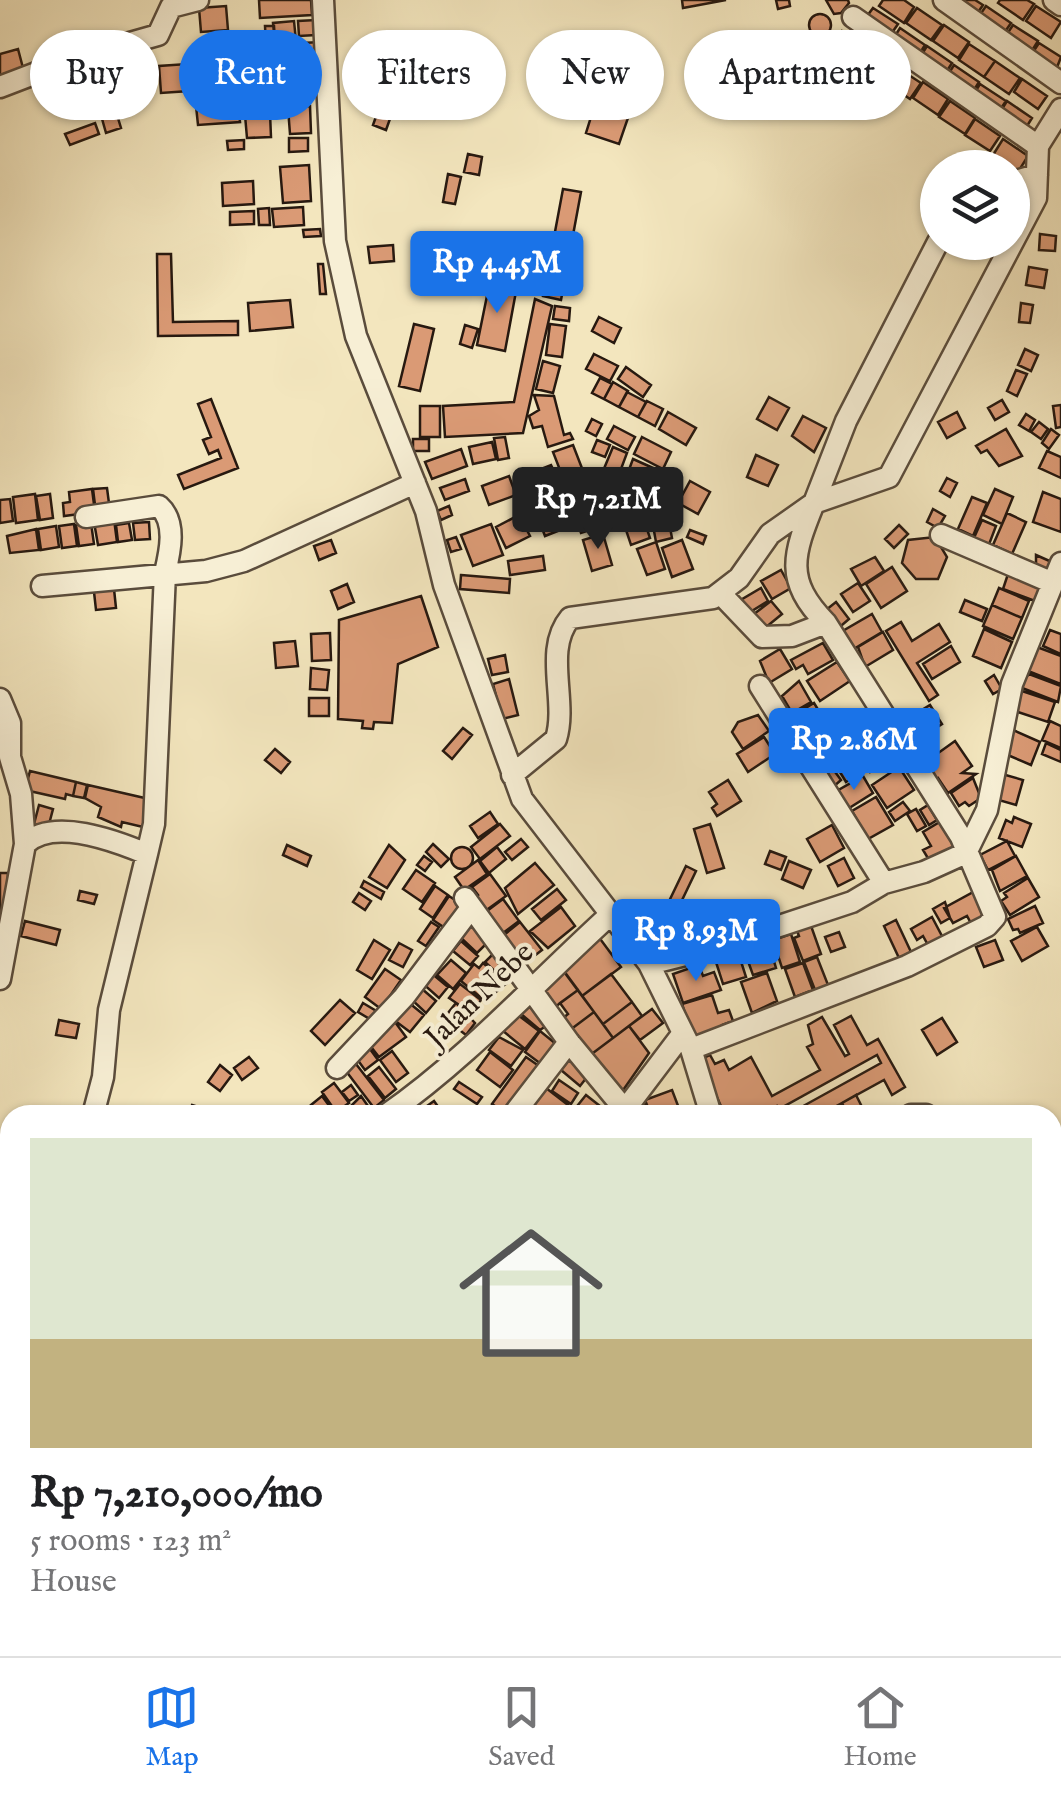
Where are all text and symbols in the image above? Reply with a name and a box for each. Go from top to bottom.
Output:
chip: Buy [30,30,159,120]
chip: Rent [179,30,322,120]
chip: Filters [342,30,506,120]
chip: New [526,30,664,120]
chip: Apartment [684,30,911,120]
map controls [920,150,1030,260]
button: layers [920,150,1030,260]
pin: Rp 4.45M [394,231,600,316]
text: Rp 4.45M [432,243,562,284]
pin: Rp 7.21M [495,467,701,552]
text: Rp 7.21M [534,479,662,520]
pin: Rp 2.86M [751,708,957,793]
text: Rp 2.86M [791,720,917,761]
pin: Rp 8.93M [593,899,799,984]
text: Rp 8.93M [634,911,758,952]
street label: Jalan Nebe [415,935,542,1059]
icon: home [441,1203,621,1383]
text: Rp 7,210,000/mo [30,1468,323,1521]
text: 5 rooms · 123 m² [30,1521,231,1562]
text: House [30,1562,117,1603]
tab: Map [144,1680,199,1775]
tab: Saved [488,1680,555,1775]
tab: Home [843,1680,917,1775]

